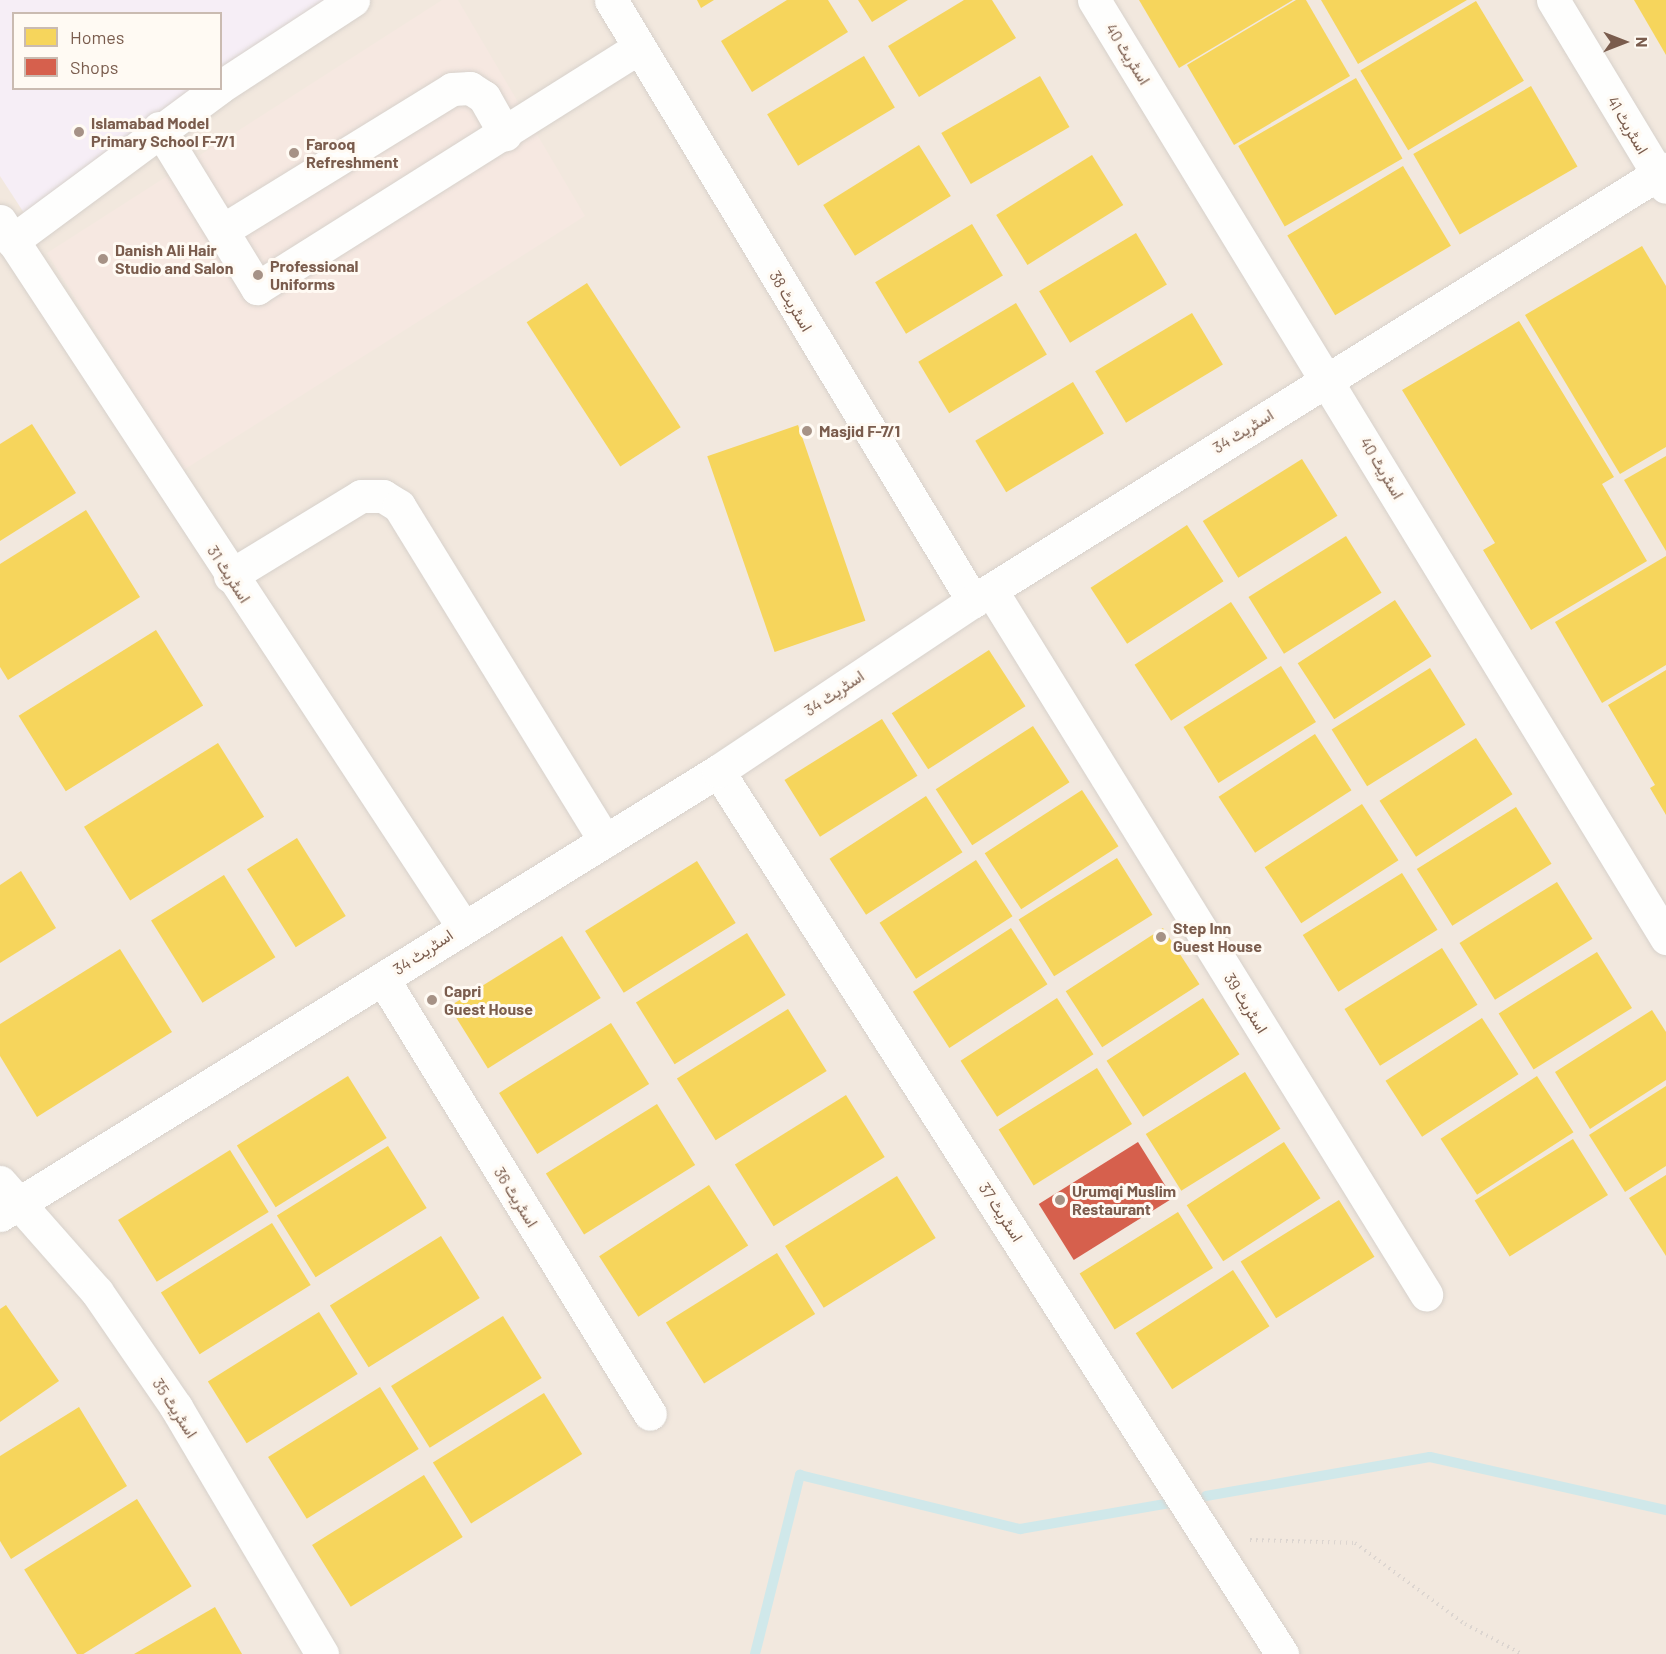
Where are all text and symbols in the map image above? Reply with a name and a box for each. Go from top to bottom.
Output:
legend [12,12,222,90]
north arrow [1594,12,1654,72]
street label: اسٹریٹ 40 [1102,20,1154,88]
text: Homes [70,26,124,48]
text: N [1633,37,1652,47]
text: Shops [70,56,119,78]
street label: اسٹریٹ 41 [1603,93,1653,157]
place label: Islamabad Model Primary School F-7/1 [91,113,235,151]
marker: Islamabad Model Primary School F-7/1 [72,125,86,139]
place label: Farooq Refreshment [306,134,399,172]
marker: Farooq Refreshment [287,146,301,160]
place label: Danish Ali Hair Studio and Salon [115,240,233,278]
marker: Danish Ali Hair Studio and Salon [96,252,110,266]
place label: Professional Uniforms [270,256,359,294]
street label: اسٹریٹ 38 [765,267,817,335]
marker: Professional Uniforms [251,268,265,282]
street label: اسٹریٹ 34 [1209,405,1277,457]
place label: Masjid F-7/1 [819,421,900,441]
marker: Masjid F-7/1 [800,424,814,438]
street label: اسٹریٹ 40 [1356,434,1408,502]
street label: اسٹریٹ 31 [203,542,255,606]
street label: اسٹریٹ 34 [800,666,868,720]
place label: Step Inn Guest House [1173,918,1262,956]
street label: اسٹریٹ 34 [389,925,457,979]
marker: Step Inn Guest House [1154,930,1168,944]
street label: اسٹریٹ 39 [1220,969,1272,1037]
place label: Capri Guest House [444,981,533,1019]
marker: Capri Guest House [425,993,439,1007]
street label: اسٹریٹ 36 [490,1163,542,1231]
street label: اسٹریٹ 37 [975,1179,1027,1245]
place label: Urumqi Muslim Restaurant [1072,1181,1176,1219]
marker: Urumqi Muslim Restaurant [1053,1193,1067,1207]
street label: اسٹریٹ 35 [149,1374,201,1442]

